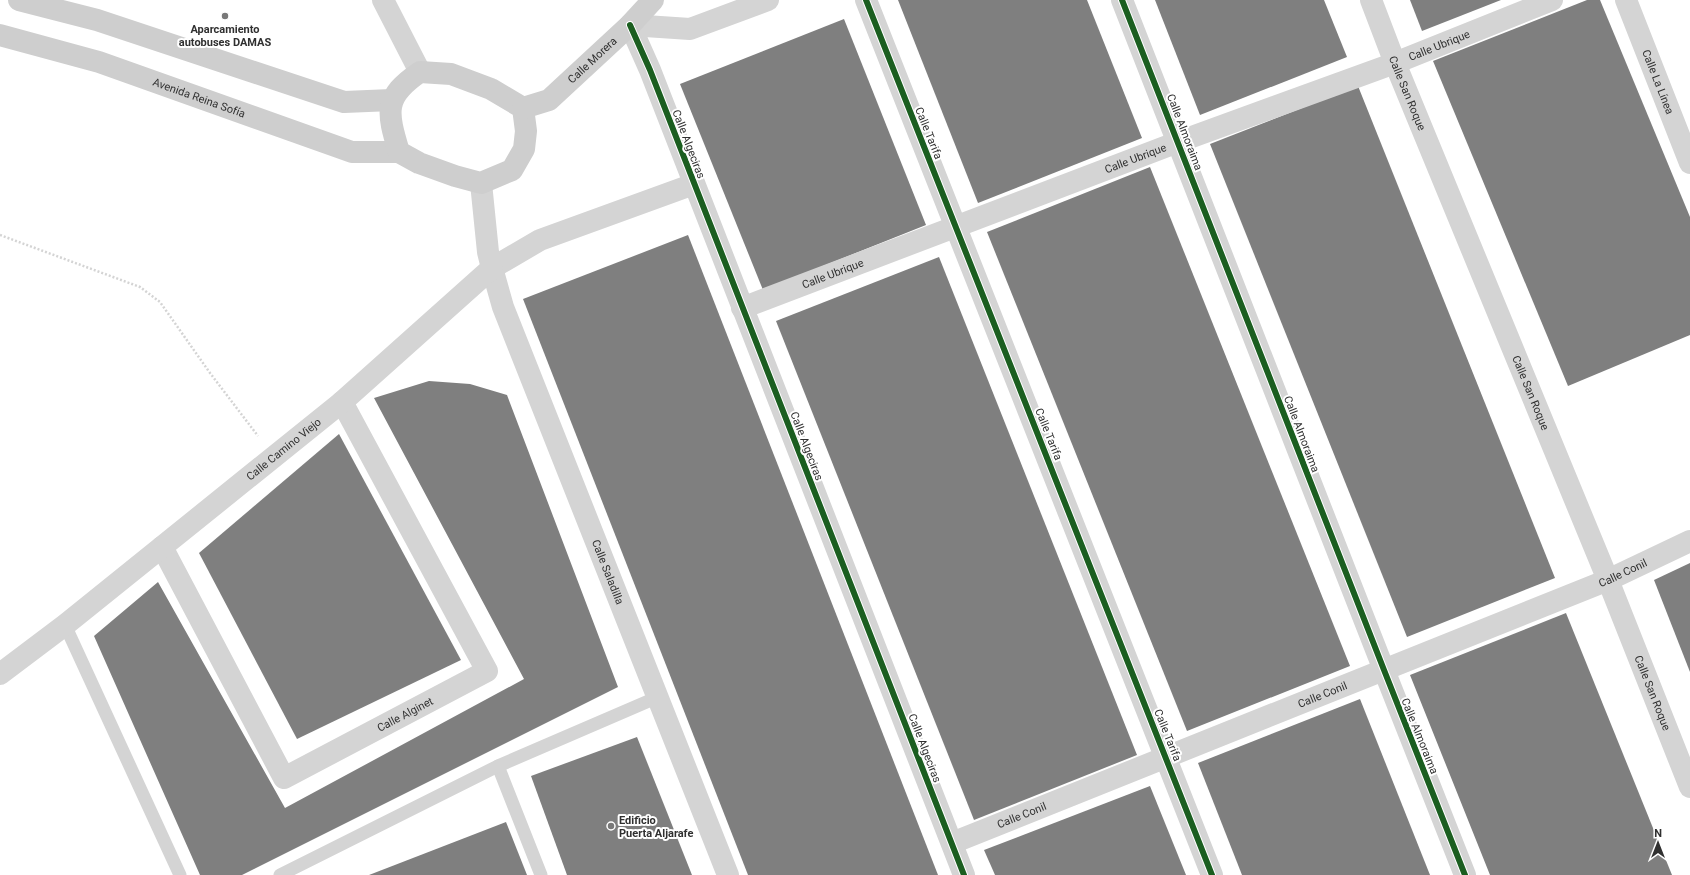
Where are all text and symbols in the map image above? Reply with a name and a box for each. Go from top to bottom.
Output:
marker: Aparcamiento autobuses DAMAS [220,11,230,21]
place label: Aparcamiento autobuses DAMAS [179,23,271,49]
street label: Calle Ubrique [1407,28,1472,64]
street label: Calle Morera [565,35,620,86]
street label: Calle La Línea [1639,48,1676,116]
street label: Calle San Roque [1386,54,1428,133]
street label: Avenida Reina Sofía [151,76,247,121]
street label: Calle Almoraima [1164,92,1205,172]
street label: Calle Tarifa [912,105,945,161]
street label: Calle Algeciras [669,108,708,181]
street label: Calle Ubrique [1103,141,1168,176]
street label: Calle Ubrique [800,256,866,292]
street label: Calle San Roque [1509,354,1552,432]
street label: Calle Almoraima [1281,394,1322,474]
street label: Calle Tarifa [1032,406,1065,462]
street label: Calle Algeciras [787,410,826,483]
street label: Calle Camino Viejo [244,415,324,483]
street label: Calle Saladilla [589,538,626,606]
street label: Calle Conil [1597,556,1649,590]
street label: Calle San Roque [1632,654,1673,733]
street label: Calle Conil [1296,679,1349,711]
street label: Calle Alginet [375,694,436,735]
street label: Calle Almoraima [1398,696,1441,776]
street label: Calle Tarifa [1151,707,1184,763]
street label: Calle Algeciras [905,712,944,785]
street label: Calle Conil [995,800,1048,831]
place label: Edificio Puerta Aljarafe [619,814,693,840]
marker: Edificio Puerta Aljarafe [606,821,616,831]
north arrow [1638,823,1678,863]
text: N [1654,827,1662,840]

